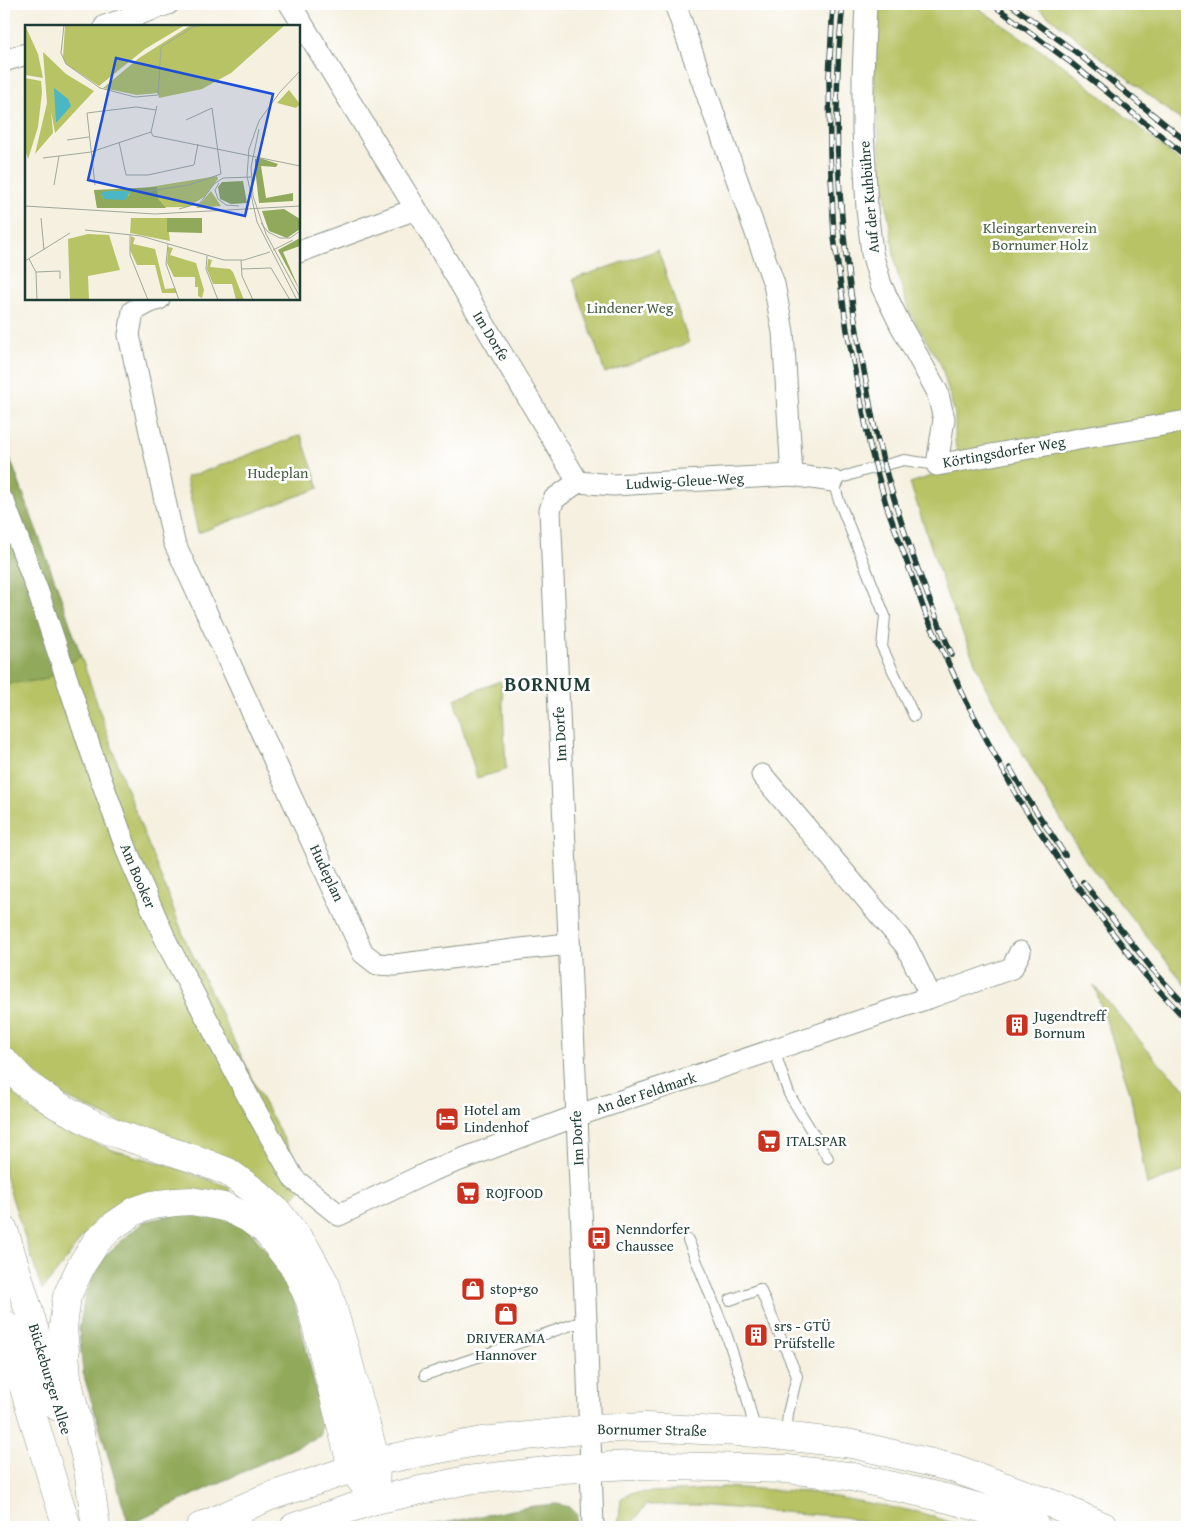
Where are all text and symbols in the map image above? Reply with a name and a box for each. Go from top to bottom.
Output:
inset map [25,25,300,300]
street label: Auf der Kuhbühre [853,140,884,254]
park label: Kleingartenverein Bornumer Holz [983,217,1098,255]
park label: Lindener Weg [587,297,674,318]
street label: Im Dorfe [468,307,515,365]
street label: Körtingsdorfer Weg [941,430,1067,473]
park label: Hudeplan [248,462,309,483]
street label: Ludwig-Gleue-Weg [626,467,745,494]
district label: BORNUM [504,669,592,698]
street label: Im Dorfe [548,706,571,762]
street label: Am Booker [115,840,162,912]
street label: Hudeplan [305,841,350,905]
place label: Jugendtreff Bornum [1032,1005,1107,1043]
building icon: Jugendtreff Bornum [1004,1012,1030,1038]
street label: An der Feldmark [593,1066,699,1119]
place label: Hotel am Lindenhof [464,1099,530,1137]
hotel icon: Hotel am Lindenhof [434,1106,460,1132]
street label: Im Dorfe [565,1110,588,1166]
supermarket icon: ITALSPAR [756,1128,782,1154]
place label: ITALSPAR [786,1130,847,1151]
supermarket icon: ROJFOOD [455,1180,481,1206]
place label: ROJFOOD [486,1182,543,1203]
place label: Nenndorfer Chaussee [616,1218,690,1256]
bus stop icon: Nenndorfer Chaussee [586,1225,612,1251]
shop icon: stop+go [460,1276,486,1302]
place label: stop+go [490,1278,539,1299]
shop icon: DRIVERAMA Hannover [493,1301,519,1327]
place label: srs - GTÜ Prüfstelle [774,1315,835,1353]
street label: Bückeburger Allee [24,1321,77,1437]
building icon: srs - GTÜ Prüfstelle [743,1322,769,1348]
place label: DRIVERAMA Hannover [467,1327,545,1365]
street label: Bornumer Straße [597,1418,707,1441]

